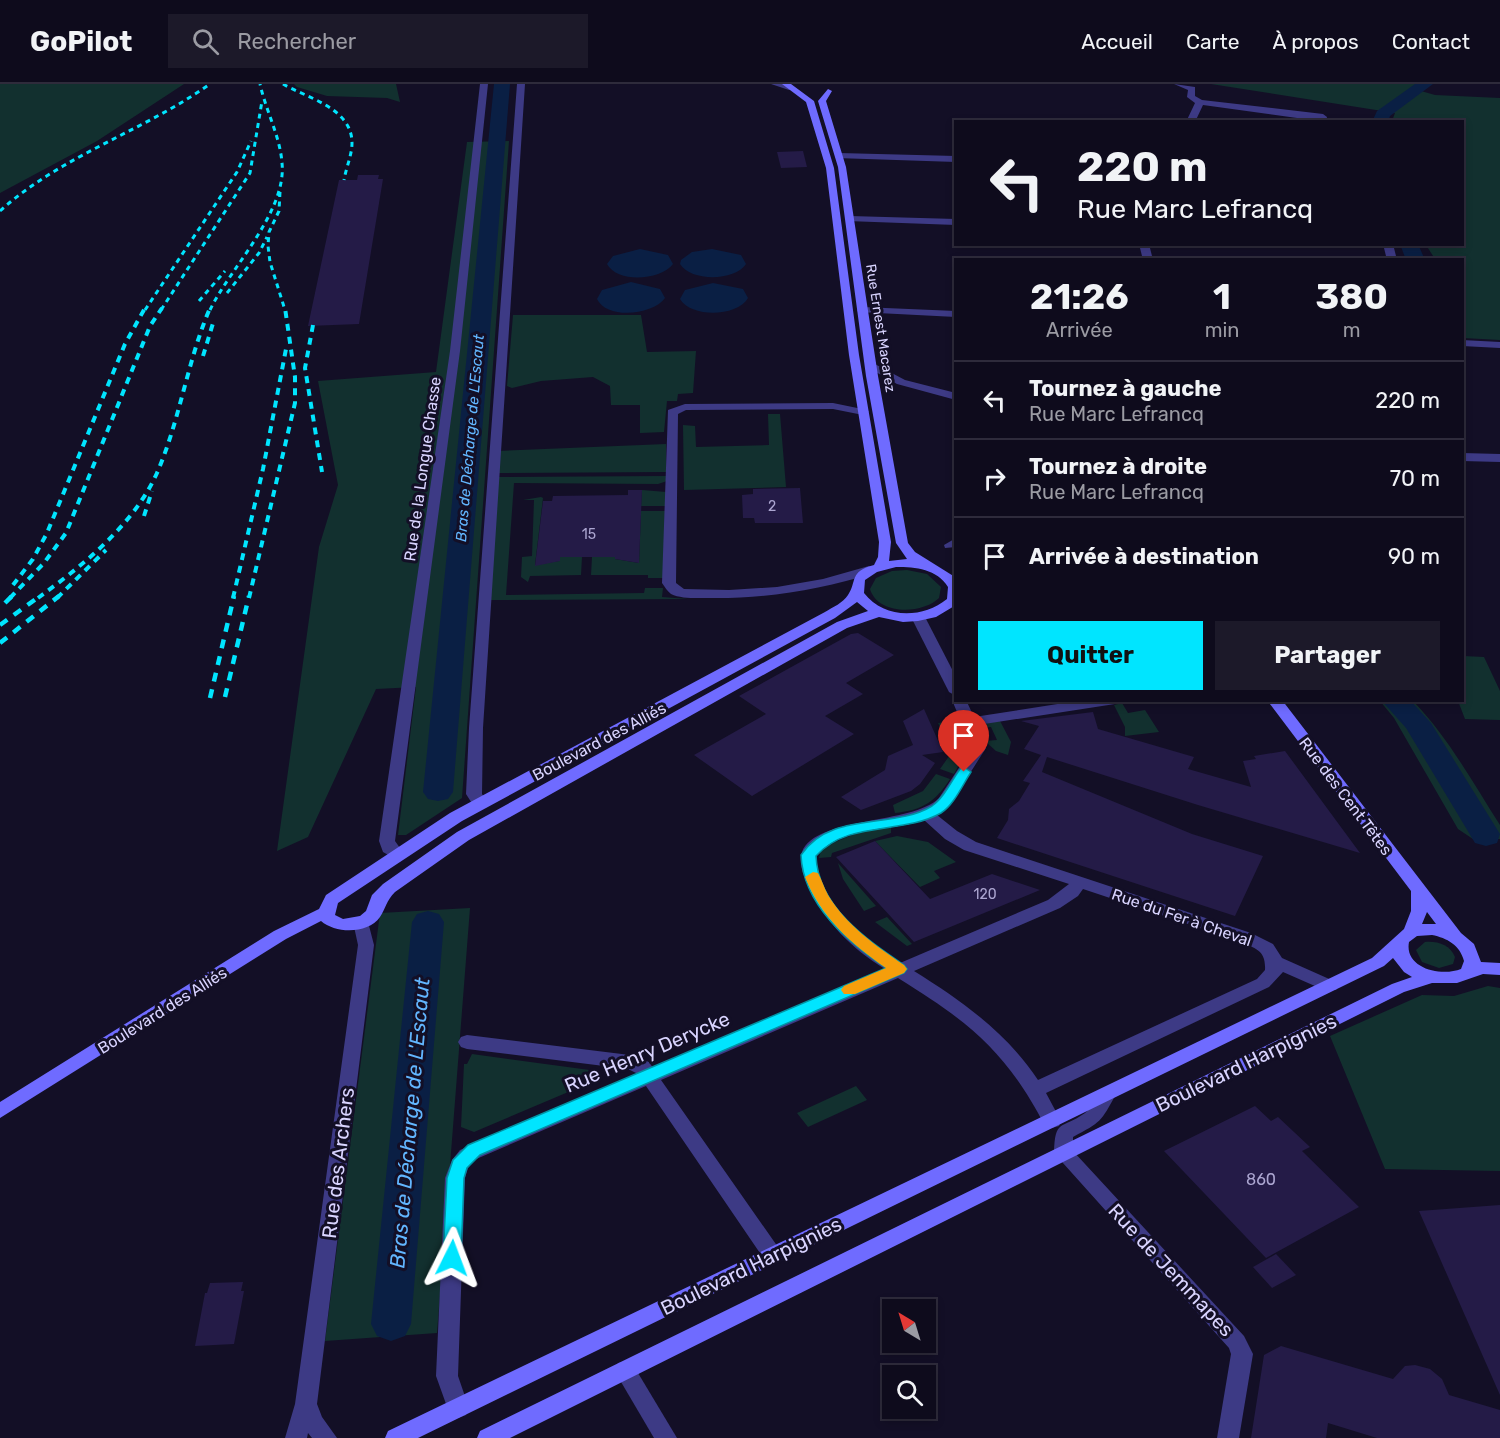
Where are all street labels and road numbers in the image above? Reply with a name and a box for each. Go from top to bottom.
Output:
street label: Rue Ernest Macarez [862,263,899,393]
street label: Rue de la Longue Chasse [400,375,445,563]
street label: Boulevard des Alliés [529,698,669,785]
street label: Rue des Cent Têtes [1295,734,1396,859]
street label: Rue du Fer à Cheval [1109,885,1254,950]
street label: Boulevard des Alliés [94,963,230,1058]
street label: Rue Henry Derycke [561,1006,733,1098]
street label: Boulevard Harpignies [1152,1009,1340,1117]
street label: Rue des Archers [317,1086,359,1240]
street label: Rue de Jemmapes [1103,1199,1239,1341]
street label: Boulevard Harpignies [657,1212,845,1320]

